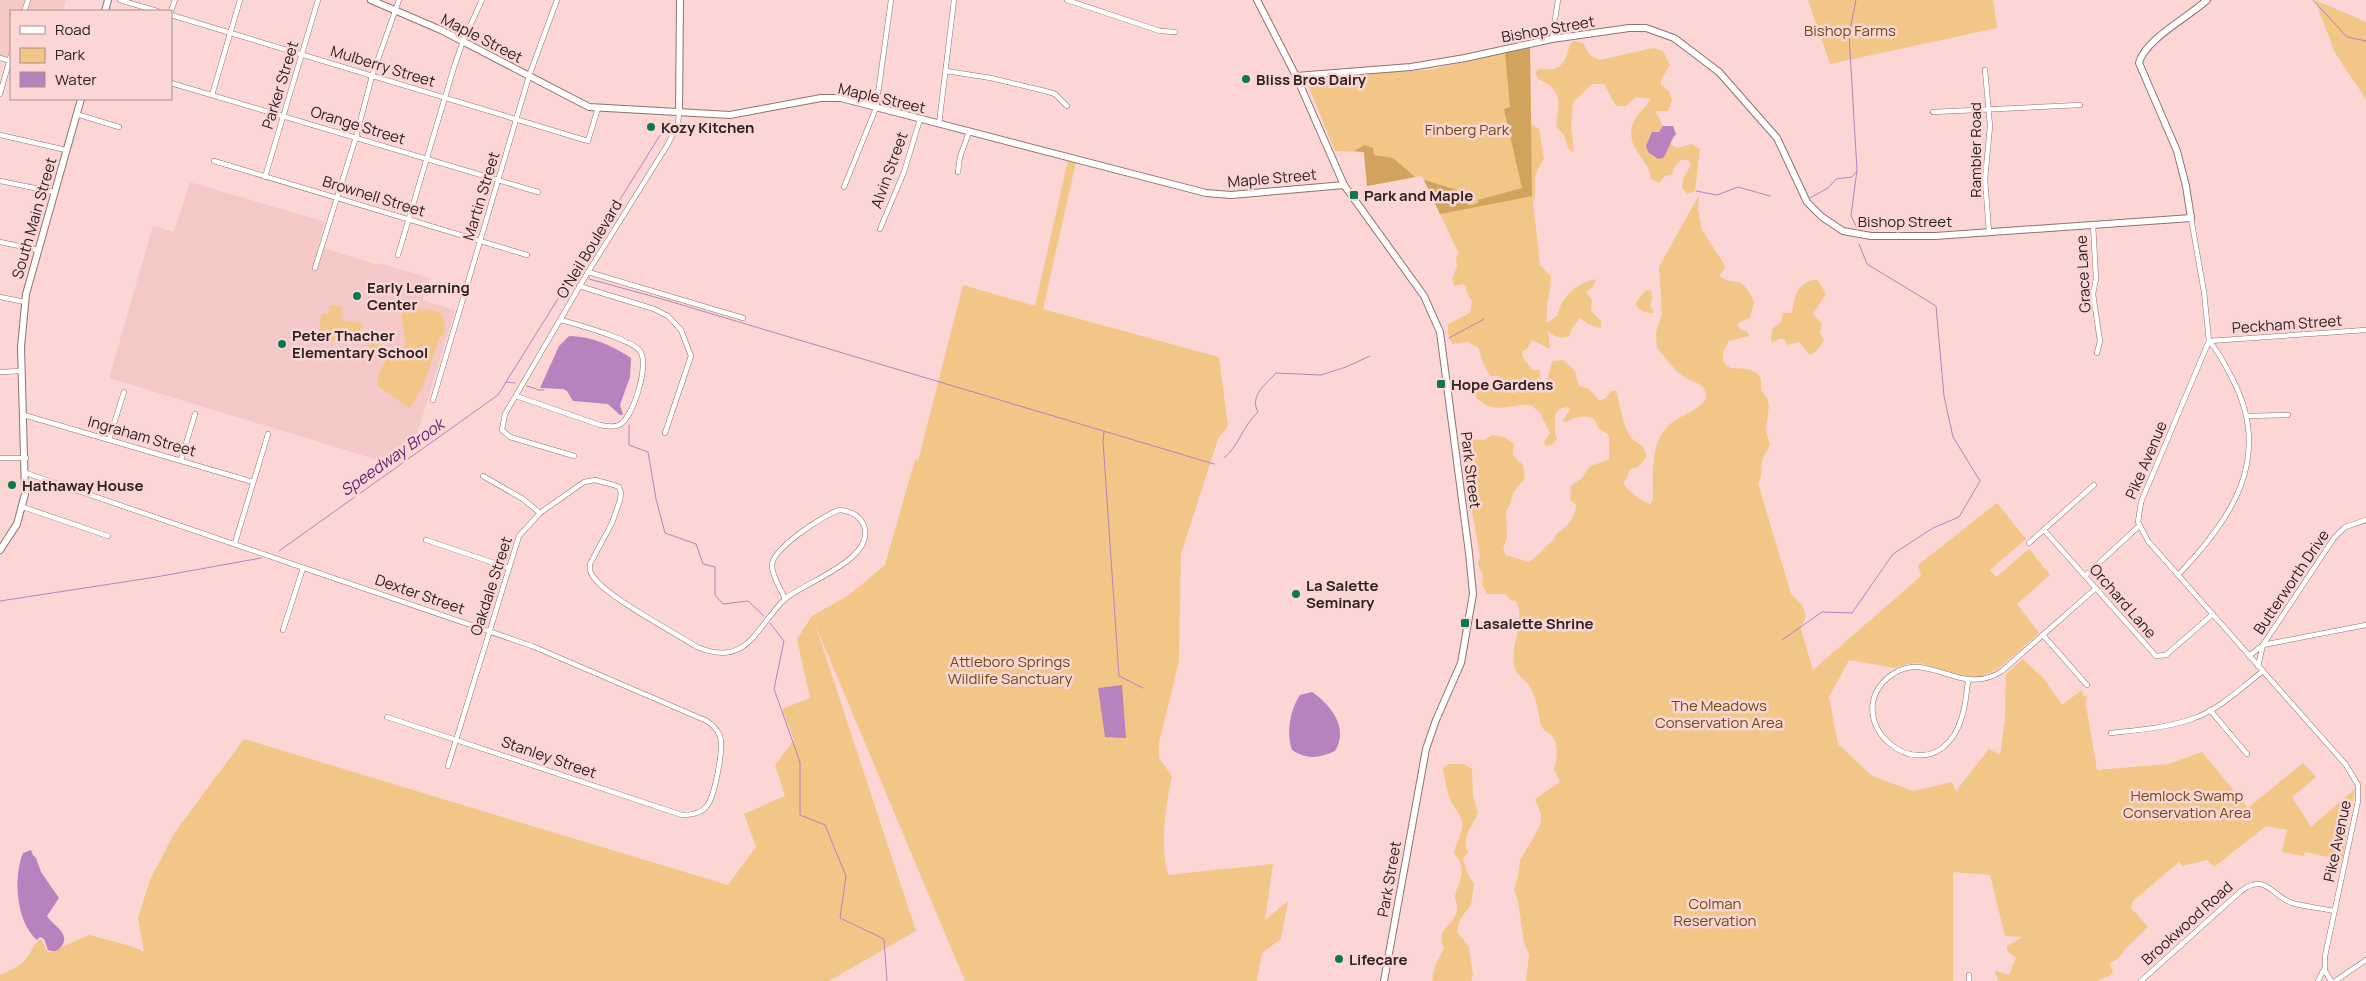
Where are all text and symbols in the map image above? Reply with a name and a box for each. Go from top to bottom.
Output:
street label: Maple Street [438,8,526,68]
legend [10,10,172,100]
street label: Bishop Street [1500,10,1596,48]
text: Road [55,19,91,40]
park label: Bishop Farms [1804,20,1896,41]
street label: Parker Street [257,38,303,132]
street label: Mulberry Street [328,40,438,92]
text: Park [55,44,85,65]
text: Water [55,69,97,90]
place label: Bliss Bros Dairy [1256,69,1367,90]
marker: Bliss Bros Dairy [1240,73,1252,85]
street label: Maple Street [836,78,928,118]
street label: Orange Street [308,101,408,149]
street label: Rambler Road [1965,102,1986,198]
place label: Kozy Kitchen [661,117,755,138]
park label: Finberg Park [1425,119,1510,140]
marker: Kozy Kitchen [645,121,657,133]
street label: Alvin Street [865,129,913,211]
street label: Martin Street [458,149,504,243]
street label: South Main Street [7,155,61,281]
street label: Maple Street [1227,164,1317,192]
street label: Brownell Street [320,170,428,222]
place label: Park and Maple [1364,185,1473,206]
marker: Park and Maple [1348,189,1360,201]
street label: O'Neil Boulevard [551,196,627,302]
street label: Bishop Street [1858,211,1952,232]
street label: Grace Lane [2070,235,2096,313]
place label: Early Learning Center [367,277,470,315]
marker: Early Learning Center [351,290,363,302]
street label: Peckham Street [2231,310,2343,338]
place label: Peter Thacher Elementary School [292,325,428,363]
marker: Peter Thacher Elementary School [276,338,288,350]
place label: Hope Gardens [1451,374,1553,395]
marker: Hope Gardens [1435,378,1447,390]
street label: Ingraham Street [85,411,199,461]
water label: Speedway Brook [336,412,450,501]
street label: Pike Avenue [2120,418,2172,502]
street label: Park Street [1456,431,1486,509]
place label: Hathaway House [22,475,143,496]
marker: Hathaway House [6,479,18,491]
street label: Butterworth Drive [2248,525,2334,638]
street label: Oakdale Street [465,534,517,638]
street label: Orchard Lane [2085,559,2161,643]
street label: Dexter Street [372,569,468,619]
place label: La Salette Seminary [1306,575,1379,613]
marker: La Salette Seminary [1290,588,1302,600]
place label: Lasalette Shrine [1475,613,1594,634]
marker: Lasalette Shrine [1459,617,1471,629]
park label: Attleboro Springs Wildlife Sanctuary [948,651,1072,689]
park label: The Meadows Conservation Area [1655,695,1783,733]
street label: Stanley Street [498,731,600,783]
park label: Hemlock Swamp Conservation Area [2123,785,2251,823]
street label: Pike Avenue [2318,798,2356,884]
street label: Park Street [1372,839,1406,919]
street label: Brookwood Road [2137,876,2237,970]
park label: Colman Reservation [1673,893,1757,931]
place label: Lifecare [1349,949,1408,970]
marker: Lifecare [1333,953,1345,965]

